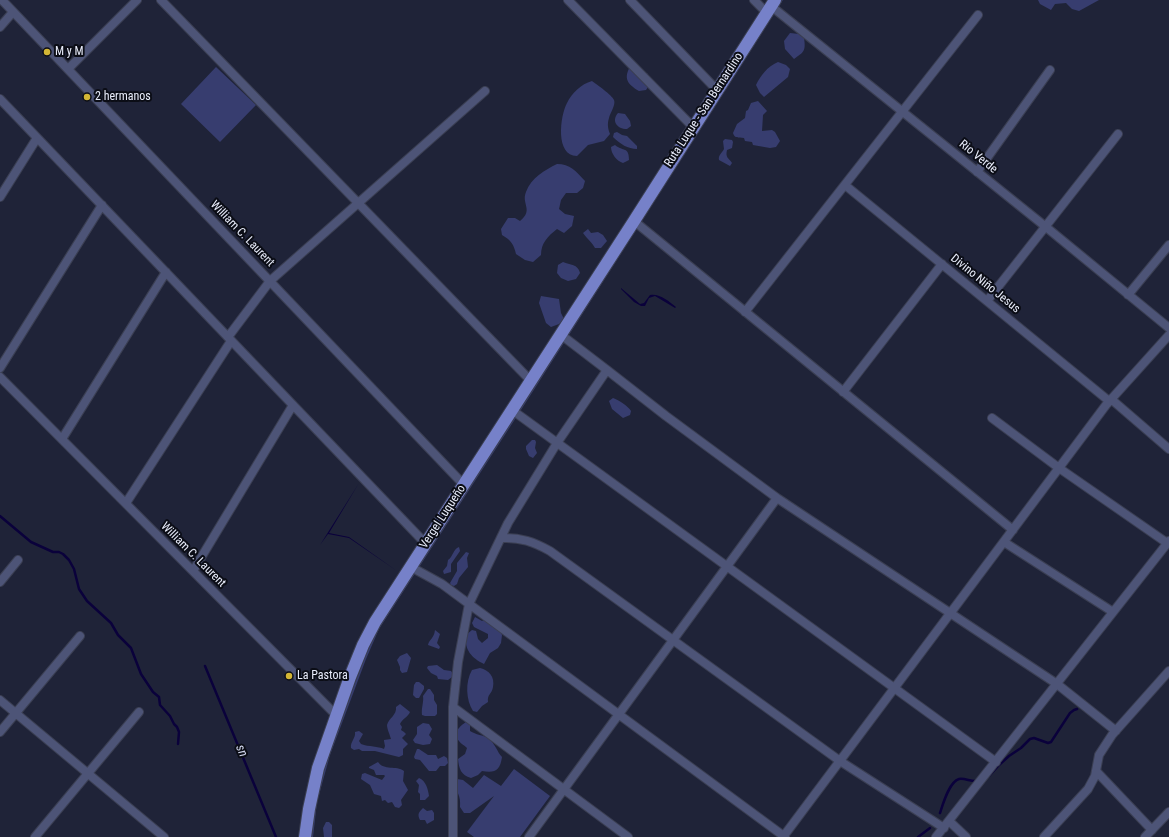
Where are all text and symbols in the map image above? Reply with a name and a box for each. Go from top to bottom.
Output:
place label: M y M [55,45,84,59]
marker: M y M [42,47,52,57]
street label: Ruta Luque - San Bernardino [662,50,746,170]
place label: 2 hermanos [95,90,151,104]
marker: 2 hermanos [82,92,92,102]
street label: Rio Verde [956,137,1000,177]
street label: William C. Laurent [207,198,277,270]
street label: Divino Niño Jesus [947,252,1023,316]
street label: Vergel Luqueño [417,482,469,552]
street label: William C. Laurent [157,519,229,591]
place label: La Pastora [297,669,348,683]
marker: La Pastora [284,671,294,681]
water label: sn [232,742,250,760]

